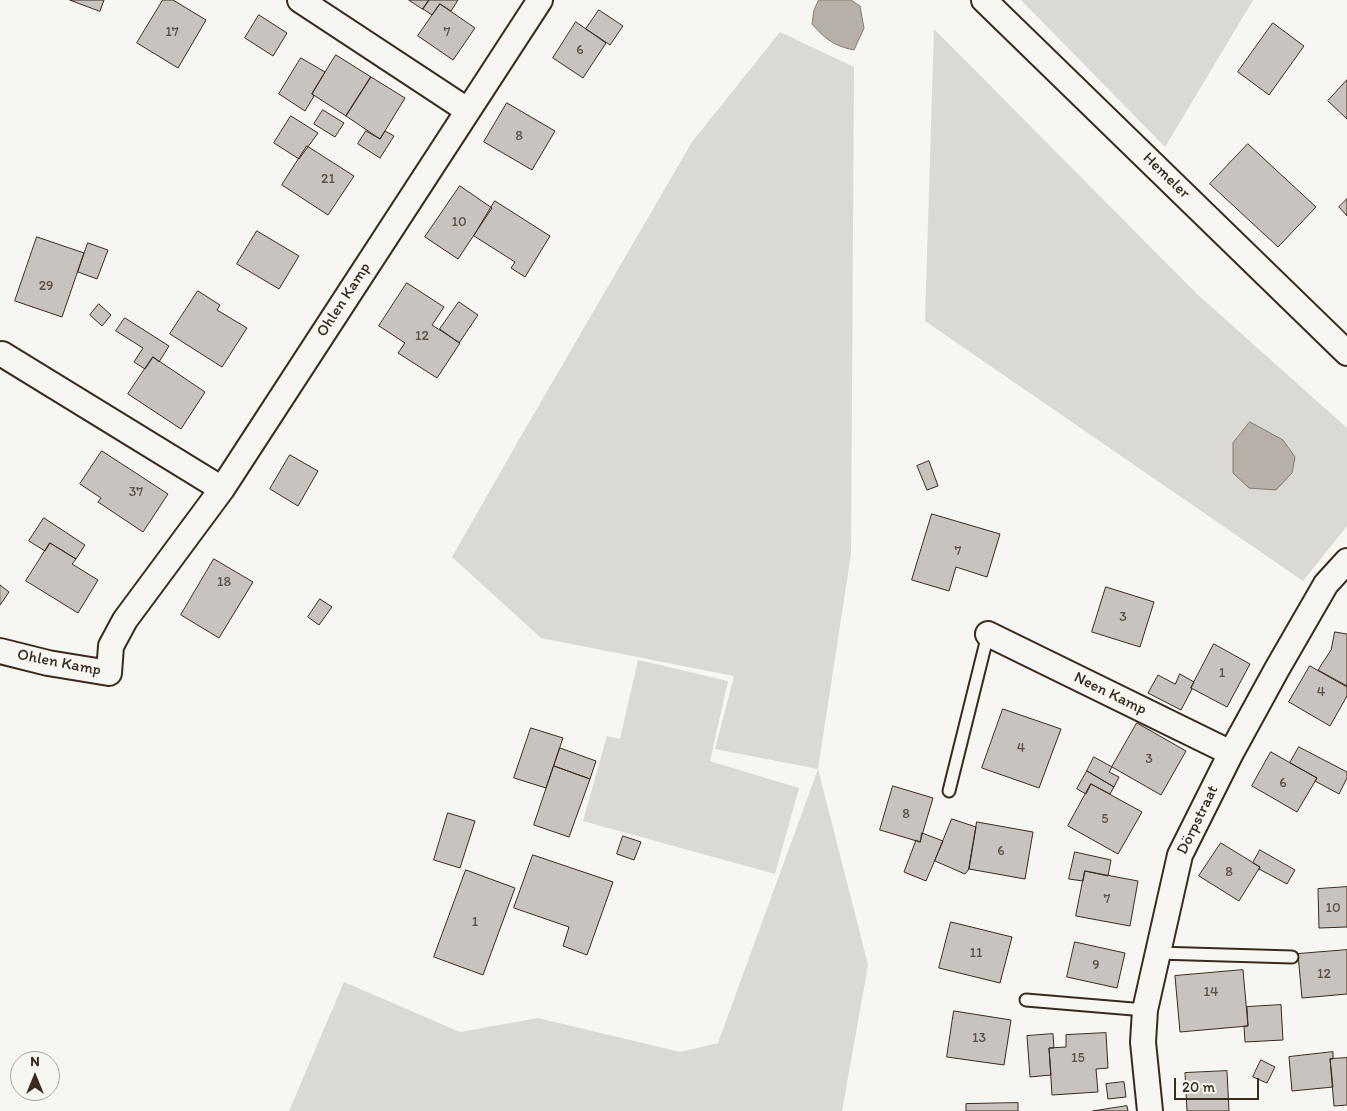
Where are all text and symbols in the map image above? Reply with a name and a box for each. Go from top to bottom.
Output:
house number: 17 [165,24,179,40]
house number: 7 [444,24,450,40]
house number: 6 [576,42,584,58]
house number: 8 [515,128,523,144]
street label: Hemeler [1138,149,1194,203]
house number: 21 [321,171,335,187]
house number: 10 [451,214,467,230]
street label: Ohlen Kamp [313,259,375,341]
house number: 29 [39,278,53,294]
house number: 12 [415,328,429,344]
house number: 37 [129,484,143,500]
house number: 7 [955,543,961,559]
house number: 18 [217,574,231,590]
house number: 3 [1119,609,1127,625]
street label: Ohlen Kamp [15,645,103,681]
house number: 1 [1219,665,1225,681]
street label: Neen Kamp [1070,668,1150,720]
house number: 4 [1317,684,1325,700]
house number: 4 [1017,740,1025,756]
house number: 3 [1145,751,1153,767]
house number: 6 [1279,775,1287,791]
street label: Dörpstraat [1173,782,1223,858]
house number: 8 [902,806,910,822]
house number: 5 [1101,811,1109,827]
house number: 6 [997,843,1005,859]
house number: 8 [1225,864,1233,880]
house number: 7 [1104,891,1110,907]
house number: 10 [1325,900,1341,916]
house number: 1 [472,914,478,930]
house number: 11 [970,945,982,961]
house number: 9 [1092,957,1100,973]
house number: 12 [1317,966,1331,982]
house number: 14 [1204,984,1218,1000]
house number: 13 [972,1030,986,1046]
house number: 15 [1071,1050,1085,1066]
north arrow [10,1051,60,1101]
text: N [30,1053,40,1070]
scale bar [1177,1068,1262,1100]
text: 20 m [1182,1078,1215,1096]

